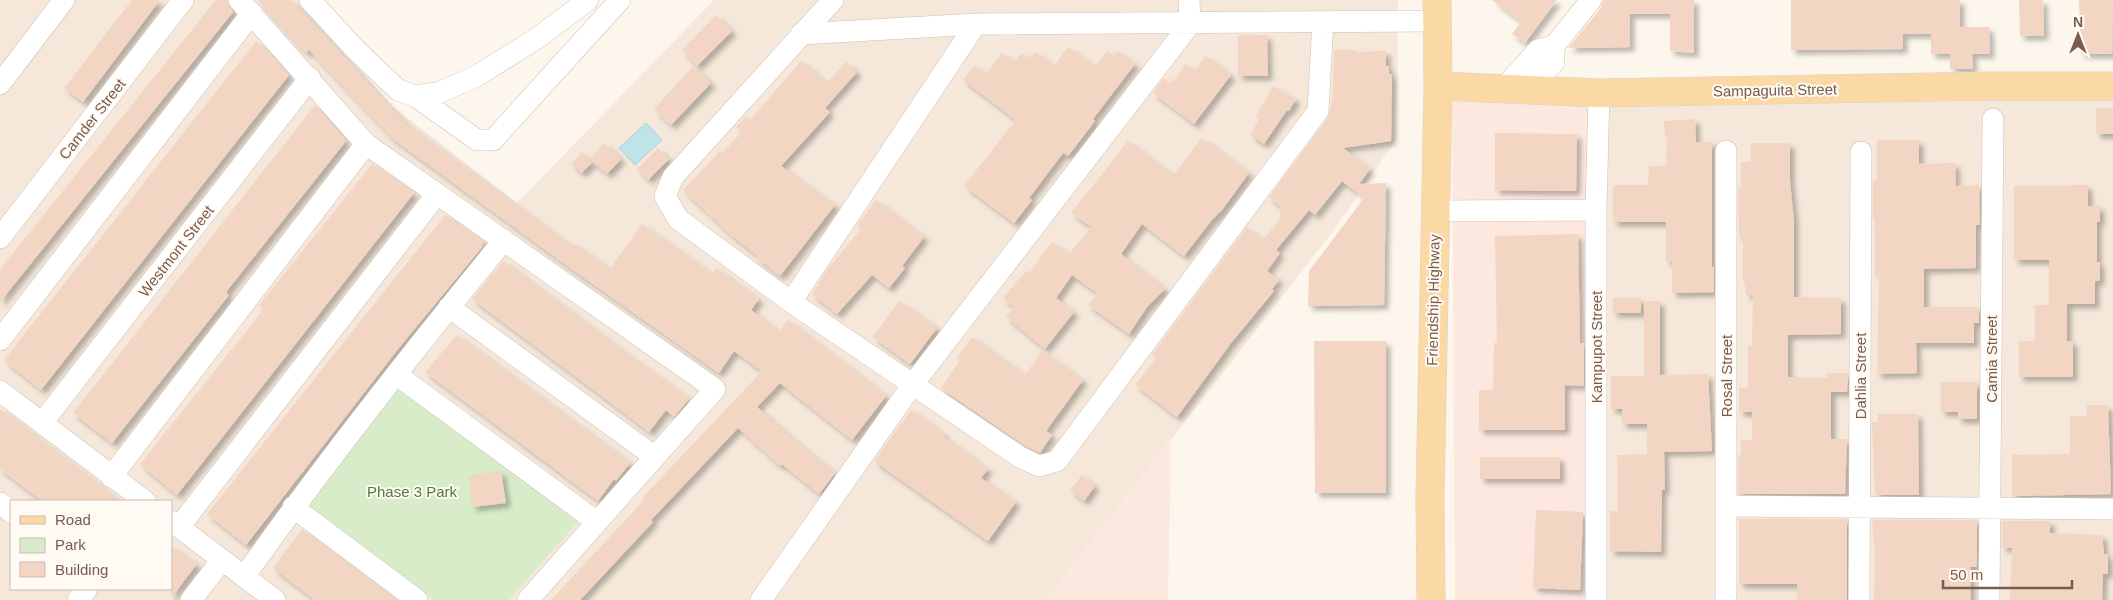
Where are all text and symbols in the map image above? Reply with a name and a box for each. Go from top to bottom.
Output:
north arrow [2053,10,2103,60]
text: N [2073,14,2083,30]
street label: Camder Street [55,75,129,163]
street label: Sampaguita Street [1713,80,1838,100]
street label: Westmont Street [135,201,218,300]
street label: Friendship Highway [1423,234,1443,366]
street label: Kampupot Street [1588,290,1605,403]
street label: Camia Street [1983,314,2000,403]
street label: Dahlia Street [1852,332,1869,419]
street label: Rosal Street [1718,334,1735,417]
park label: Phase 3 Park [367,483,458,500]
legend [10,500,172,590]
text: Road [55,511,91,528]
text: Park [55,536,86,553]
scale bar [1943,558,2072,590]
text: Building [55,561,108,578]
text: 50 m [1950,566,1983,583]

